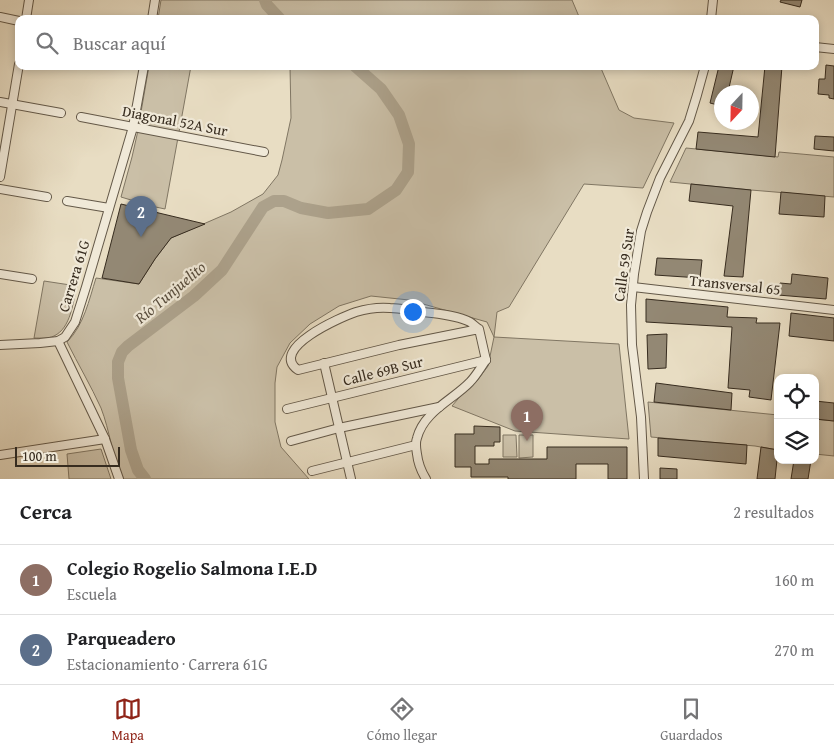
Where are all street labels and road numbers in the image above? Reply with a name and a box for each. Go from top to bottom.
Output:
street label: Diagonal 52A Sur [121,100,230,141]
street label: Calle 59 Sur [608,227,639,303]
street label: Carrera 61G [53,237,94,314]
street label: Transversal 65 [689,269,782,300]
street label: Calle 69B Sur [341,350,425,391]

